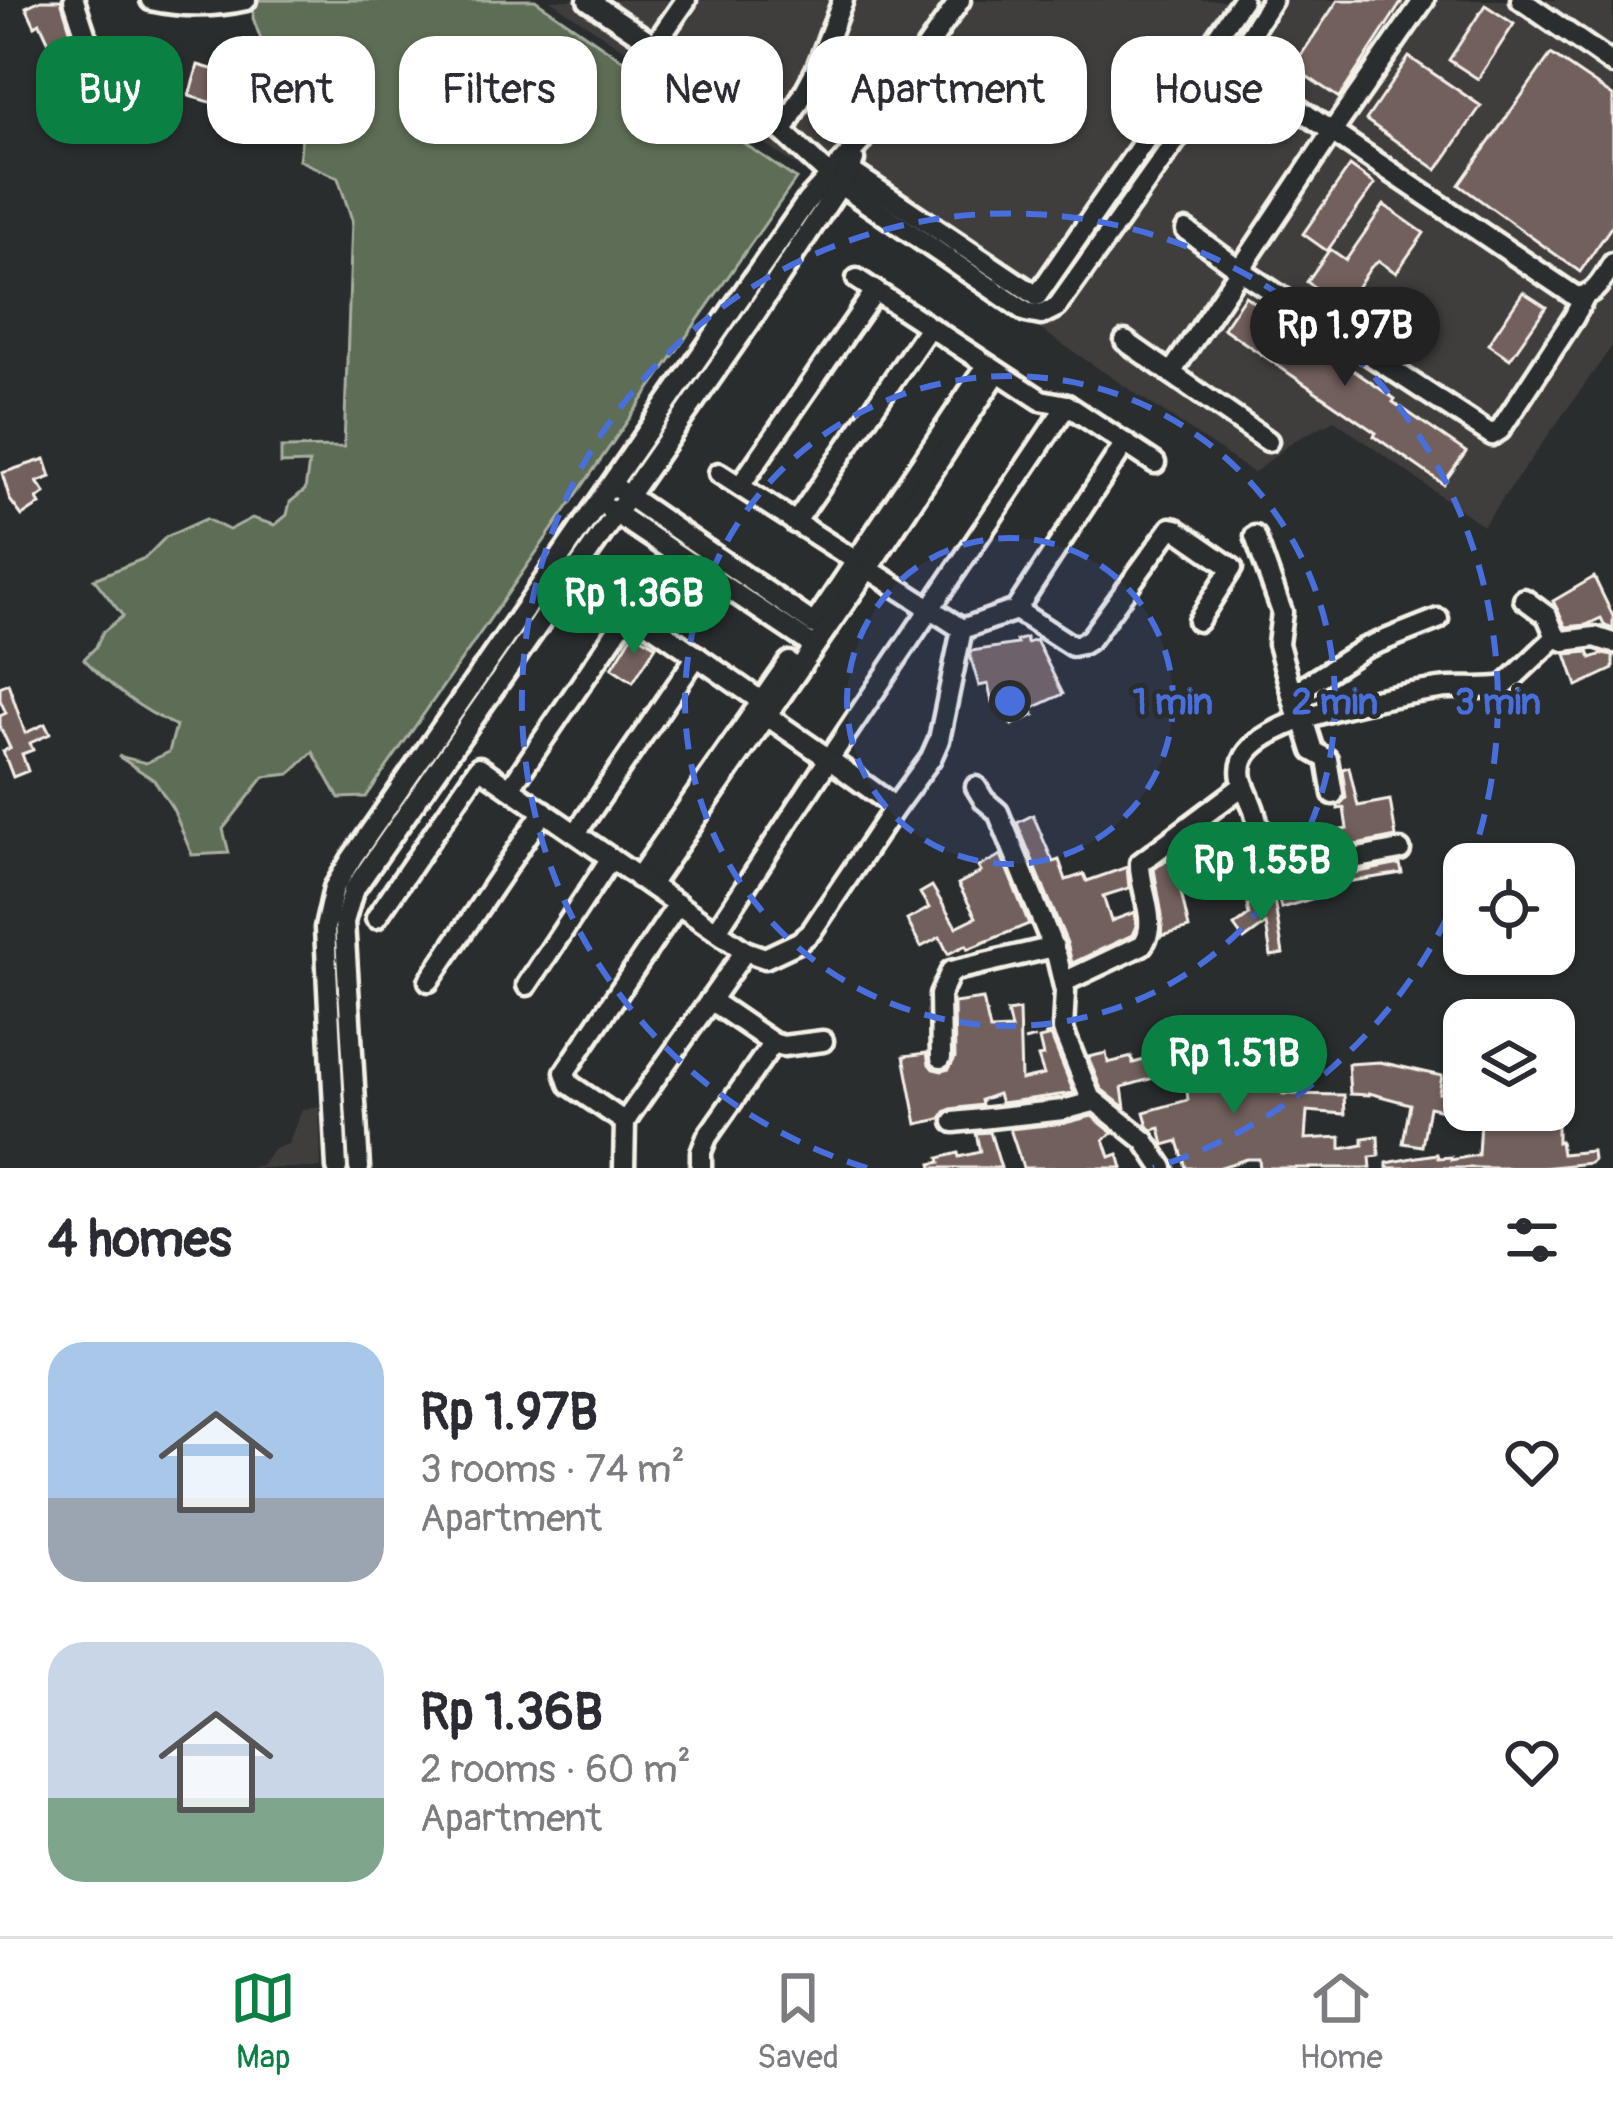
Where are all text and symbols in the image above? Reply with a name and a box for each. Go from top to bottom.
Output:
chip: Buy [36,36,183,144]
chip: Rent [207,36,375,144]
chip: Filters [399,36,597,144]
chip: New [621,36,783,144]
chip: Apartment [807,36,1087,144]
chip: House [1111,36,1305,144]
pin: Rp 1.97B [1221,287,1469,389]
text: Rp 1.97B [1277,301,1413,350]
pin: Rp 1.36B [510,555,758,657]
text: Rp 1.36B [564,569,704,618]
centre of rings [989,680,1031,722]
text: 1 min [1133,680,1213,725]
text: 2 min [1292,680,1378,725]
text: 3 min [1455,680,1541,725]
pin: Rp 1.55B [1138,822,1386,924]
text: Rp 1.55B [1193,836,1331,885]
map controls [1443,843,1575,1131]
button: locate [1443,843,1575,975]
button: layers [1443,999,1575,1131]
pin: Rp 1.51B [1110,1015,1358,1117]
text: Rp 1.51B [1168,1029,1300,1078]
icon: filters [1499,1207,1565,1273]
text: 4 homes [48,1208,232,1272]
text: Rp 1.97B [420,1381,598,1445]
icon: home [144,1390,288,1534]
icon: heart [1499,1429,1565,1495]
text: 3 rooms · 74 m² [420,1445,685,1494]
text: Apartment [420,1494,602,1543]
text: Rp 1.36B [420,1681,603,1745]
icon: home [144,1690,288,1834]
icon: heart [1499,1729,1565,1795]
text: 2 rooms · 60 m² [420,1745,691,1794]
text: Apartment [420,1794,602,1843]
tab: Map [230,1965,296,2078]
tab: Saved [757,1965,839,2078]
tab: Home [1299,1965,1383,2078]

